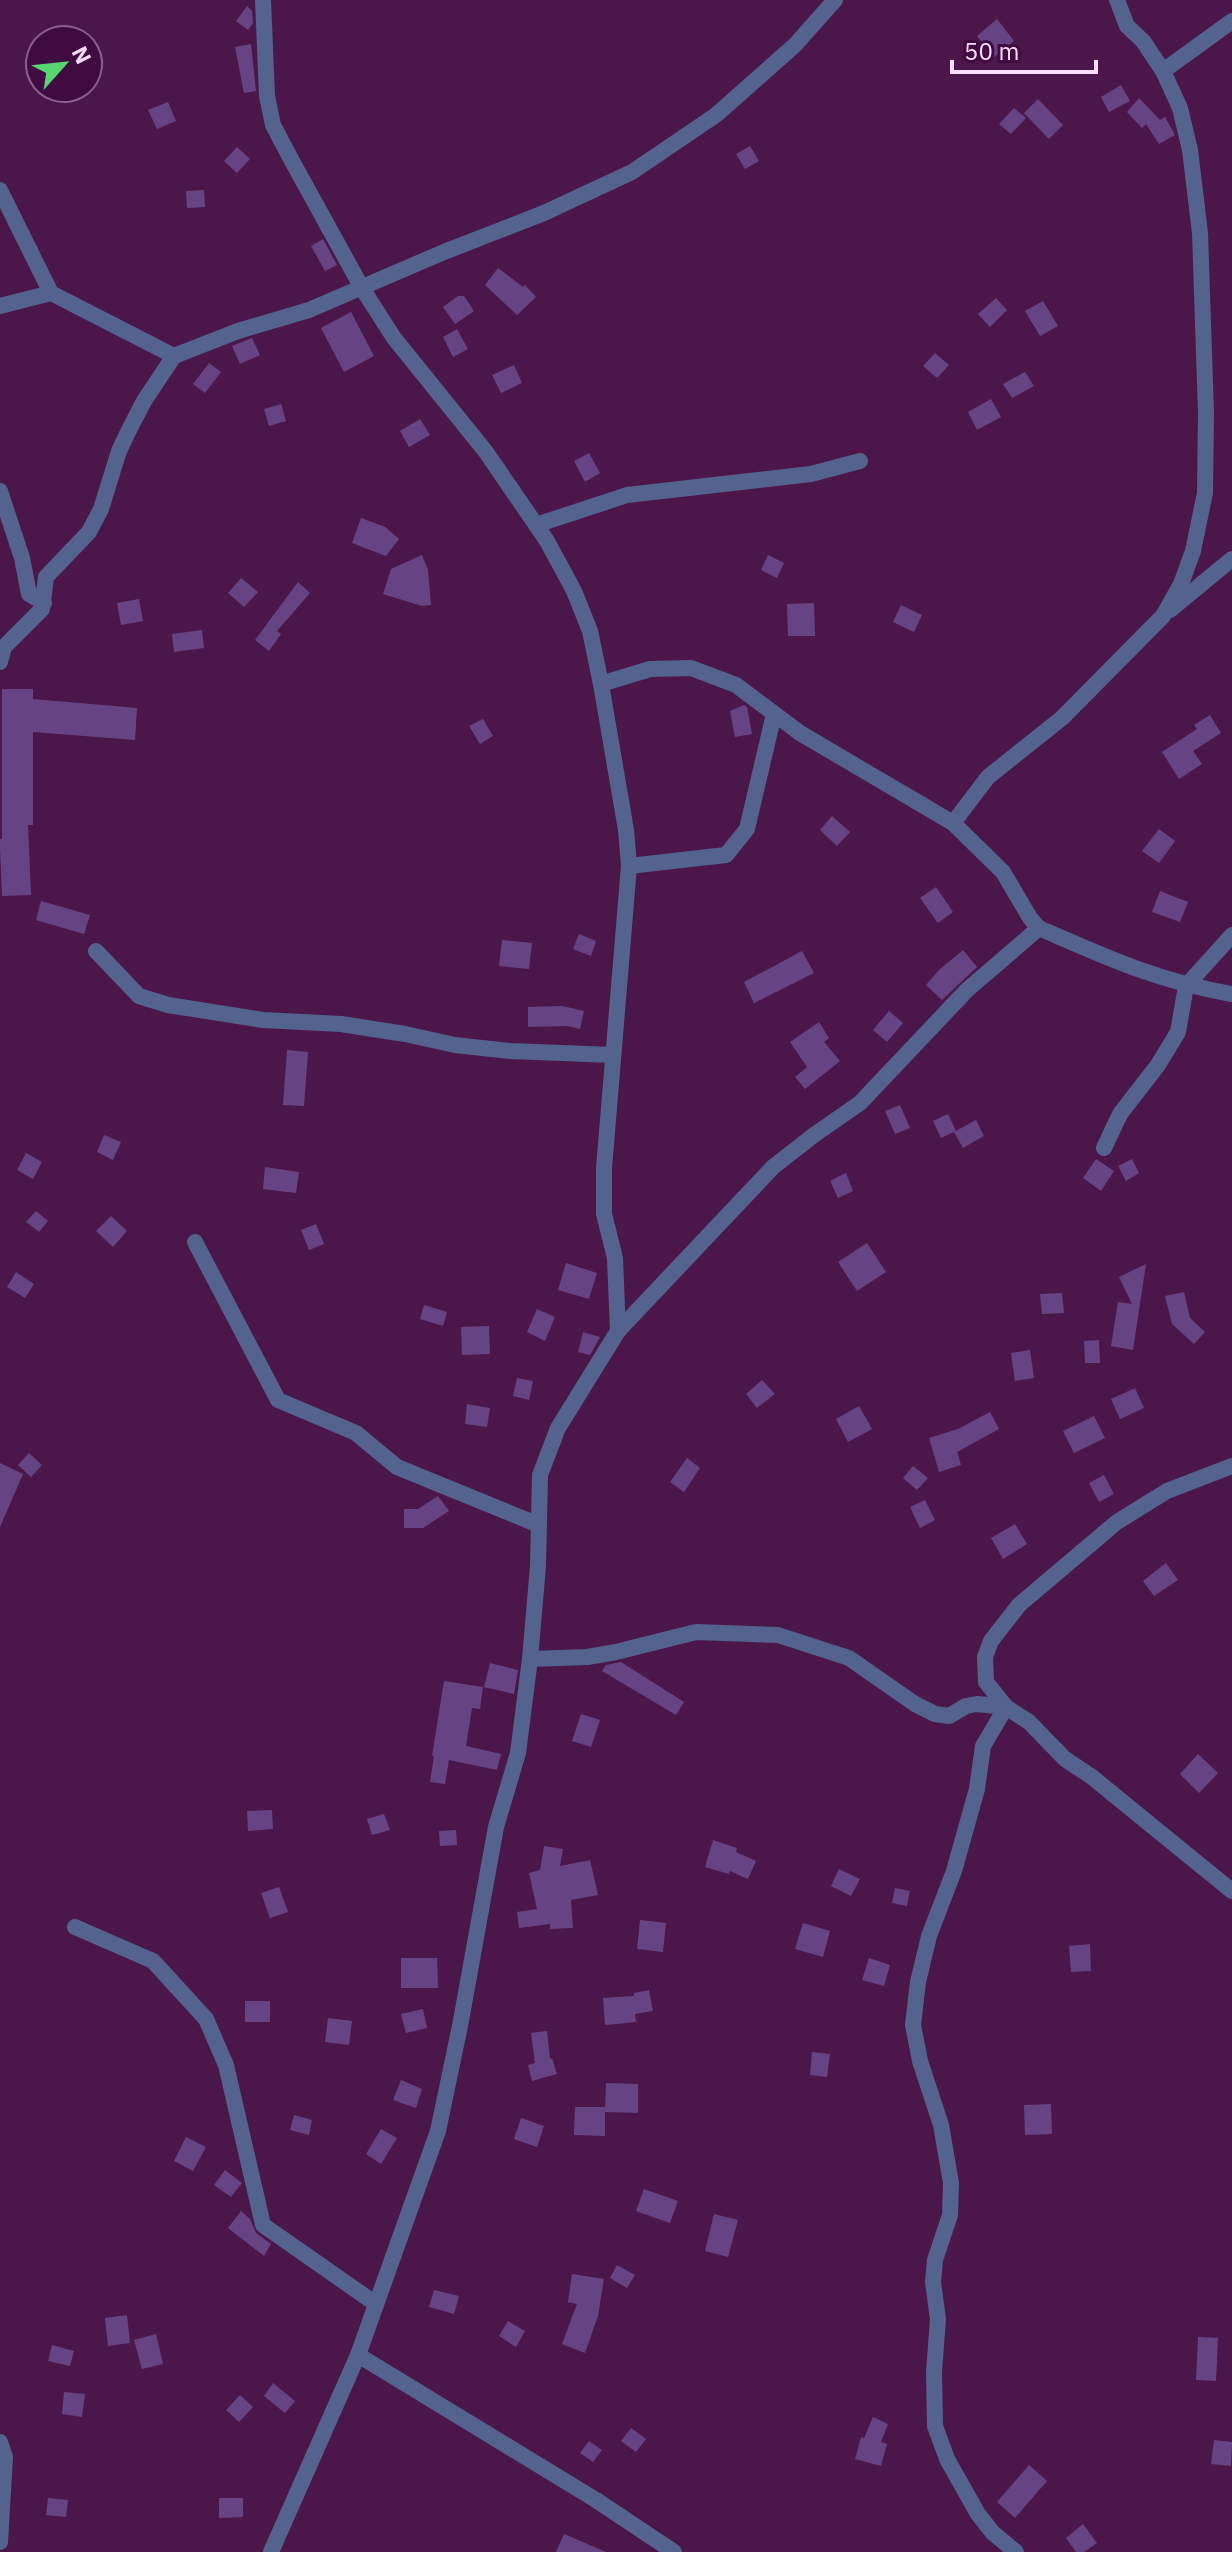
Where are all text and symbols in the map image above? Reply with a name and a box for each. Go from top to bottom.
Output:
north arrow [24,24,104,104]
scale bar [952,24,1096,74]
text: 50 m [964,35,1019,67]
text: N [66,41,99,68]

